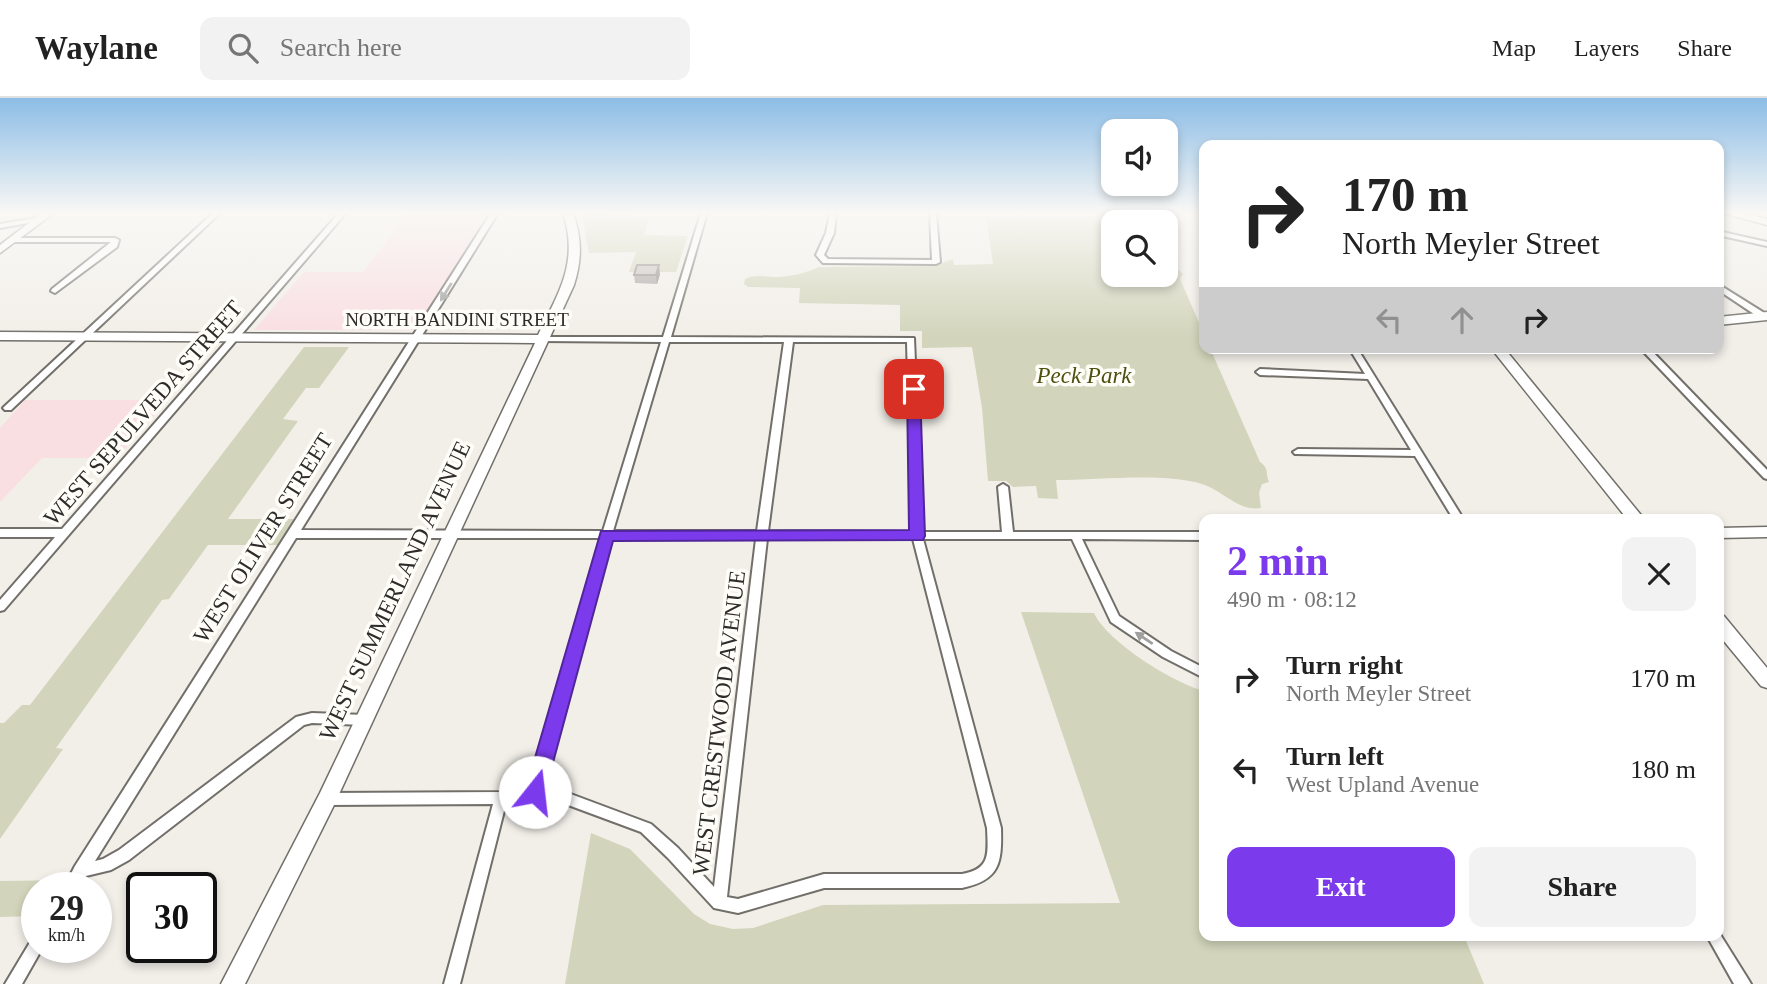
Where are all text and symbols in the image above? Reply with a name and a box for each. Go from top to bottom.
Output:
search box [200,17,690,80]
icon: search [224,29,262,67]
text: Waylane [35,30,158,66]
text: Search here [280,33,402,62]
text: Map [1492,35,1536,61]
text: Layers [1574,35,1639,61]
text: Share [1677,35,1732,61]
map controls [1101,119,1178,287]
button: sound [1101,119,1178,196]
text: 170 m [1342,167,1469,222]
icon: right [1227,168,1318,259]
button: search [1101,210,1178,287]
text: North Meyler Street [1342,225,1600,261]
one-way arrow [439,282,452,301]
street label: WEST SEPULVEDA STREET [39,296,247,530]
icon: left [1370,301,1408,339]
icon: ahead [1443,301,1481,339]
icon: right [1516,301,1554,339]
street label: NORTH BANDINI STREET [345,309,569,330]
pin [884,359,944,419]
park label: Peck Park [1035,363,1132,388]
icon: arrive [895,370,933,408]
street label: WEST OLIVER STREET [188,429,338,647]
street label: WEST SUMMERLAND AVENUE [314,437,476,745]
button: close [1622,537,1696,611]
text: 2 min [1227,538,1329,584]
street label: WEST CRESTWOOD AVENUE [688,569,750,877]
text: 490 m · 08:12 [1227,587,1357,612]
one-way arrow [1135,631,1153,645]
text: Turn right [1286,651,1403,680]
icon: right [1227,660,1265,698]
text: 170 m [1630,664,1696,693]
text: North Meyler Street [1286,681,1471,706]
text: Turn left [1286,742,1384,771]
icon: left [1227,751,1265,789]
position arrow [498,755,572,829]
text: 180 m [1630,755,1696,784]
text: West Upland Avenue [1286,772,1479,797]
button: Exit [1227,847,1455,927]
button: Share [1469,847,1696,927]
speed limit sign: 30 [126,872,217,963]
text: 29 [49,889,84,928]
text: km/h [48,925,85,945]

